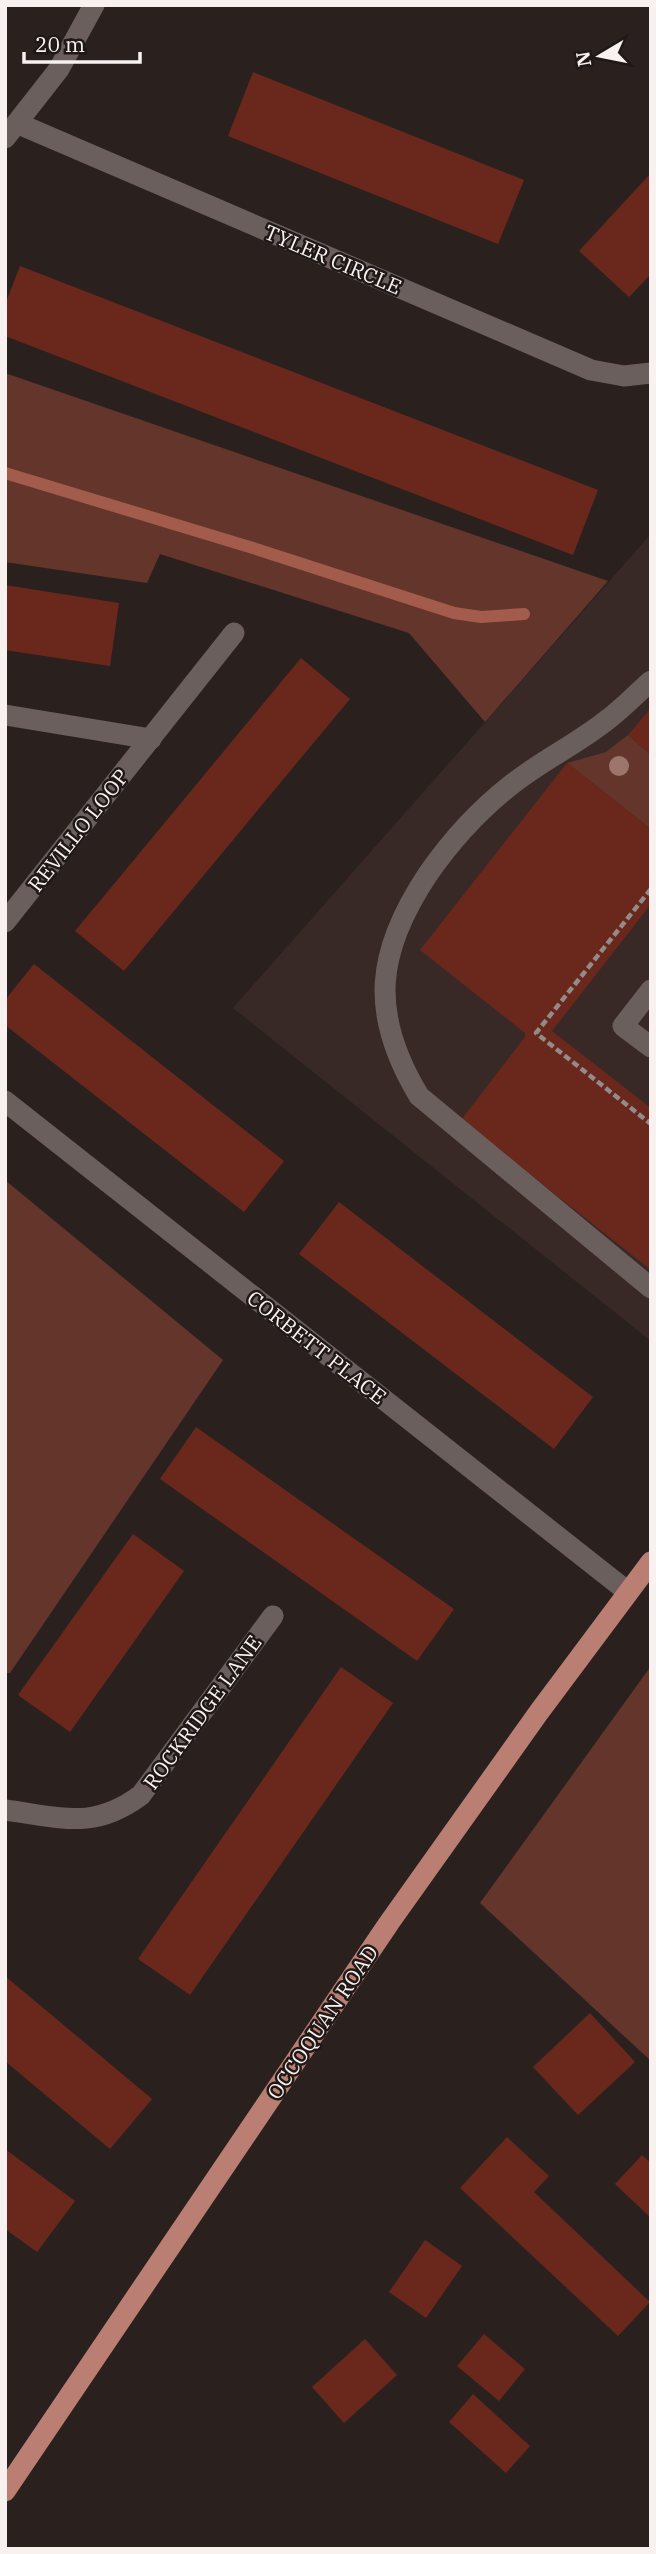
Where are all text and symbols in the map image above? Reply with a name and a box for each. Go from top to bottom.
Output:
scale bar [24,21,140,65]
north arrow [565,21,635,91]
text: 20 m [35,30,85,58]
text: N [570,49,596,68]
street label: TYLER CIRCLE [260,217,406,301]
street label: REVILLO LOOP [21,763,135,897]
street label: CORBETT PLACE [242,1284,392,1410]
street label: ROCKRIDGE LANE [136,1629,268,1795]
street label: OCCOQUAN ROAD [260,1939,384,2105]

